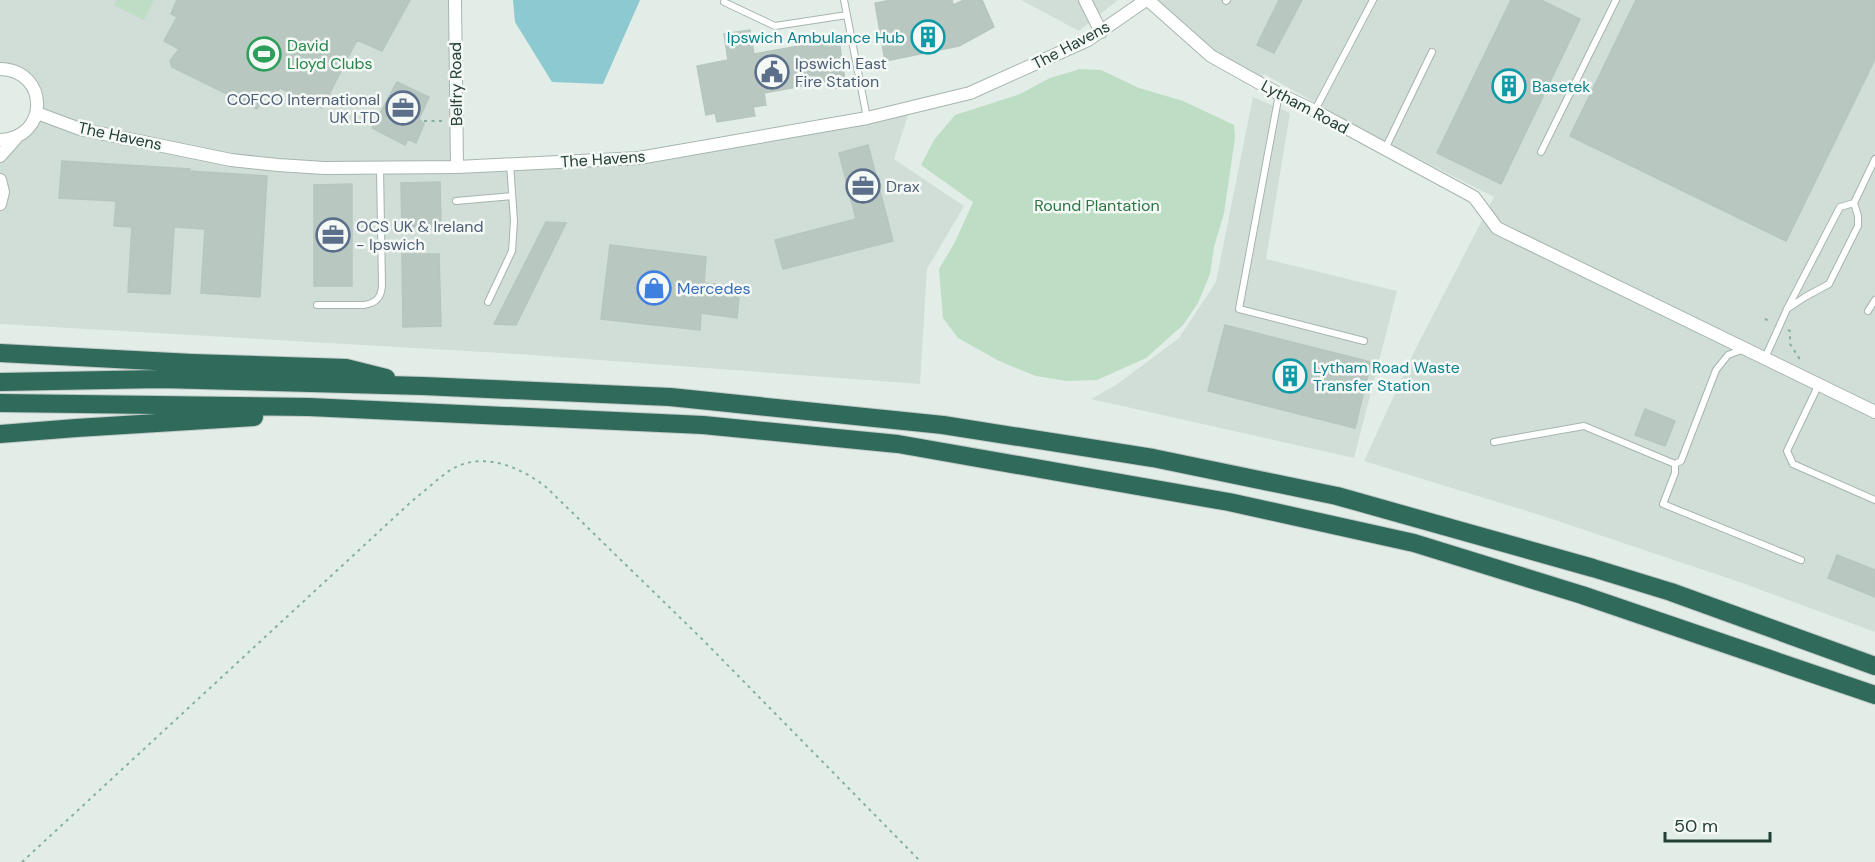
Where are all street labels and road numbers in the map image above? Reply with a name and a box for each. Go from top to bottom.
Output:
street label: The Havens [1028,16,1114,74]
street label: Belfry Road [445,42,467,126]
street label: Lytham Road [1258,75,1352,139]
street label: The Havens [76,117,164,155]
street label: The Havens [560,146,646,172]

